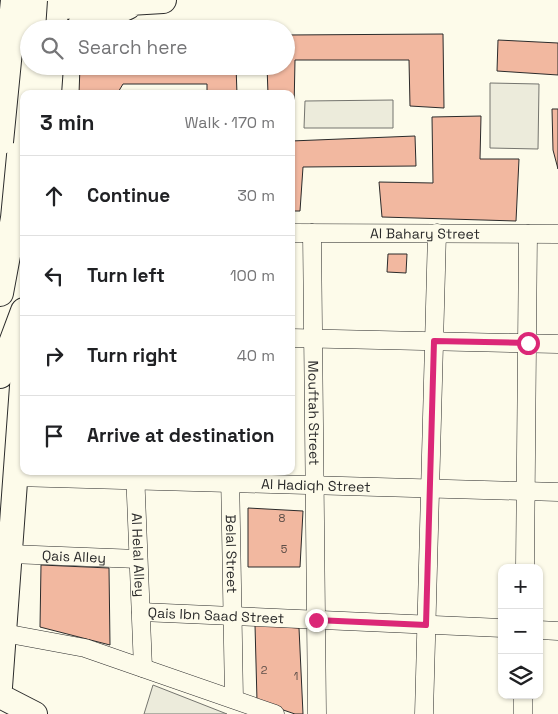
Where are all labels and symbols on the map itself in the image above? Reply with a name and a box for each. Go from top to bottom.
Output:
street label: Al Bahary Street [370,224,480,243]
route start [517,332,540,355]
street label: Mouftah Street [304,360,323,465]
street label: Al Hadiqh Street [261,475,371,496]
house number: 8 [279,511,286,525]
street label: Al Helal Alley [128,512,149,597]
street label: Belal Street [222,514,241,594]
house number: 5 [281,542,288,556]
street label: Qais Alley [41,546,106,567]
street label: Qais Ibn Saad Street [147,603,285,627]
route end [305,609,328,632]
house number: 2 [261,663,268,677]
house number: 1 [294,669,298,683]

